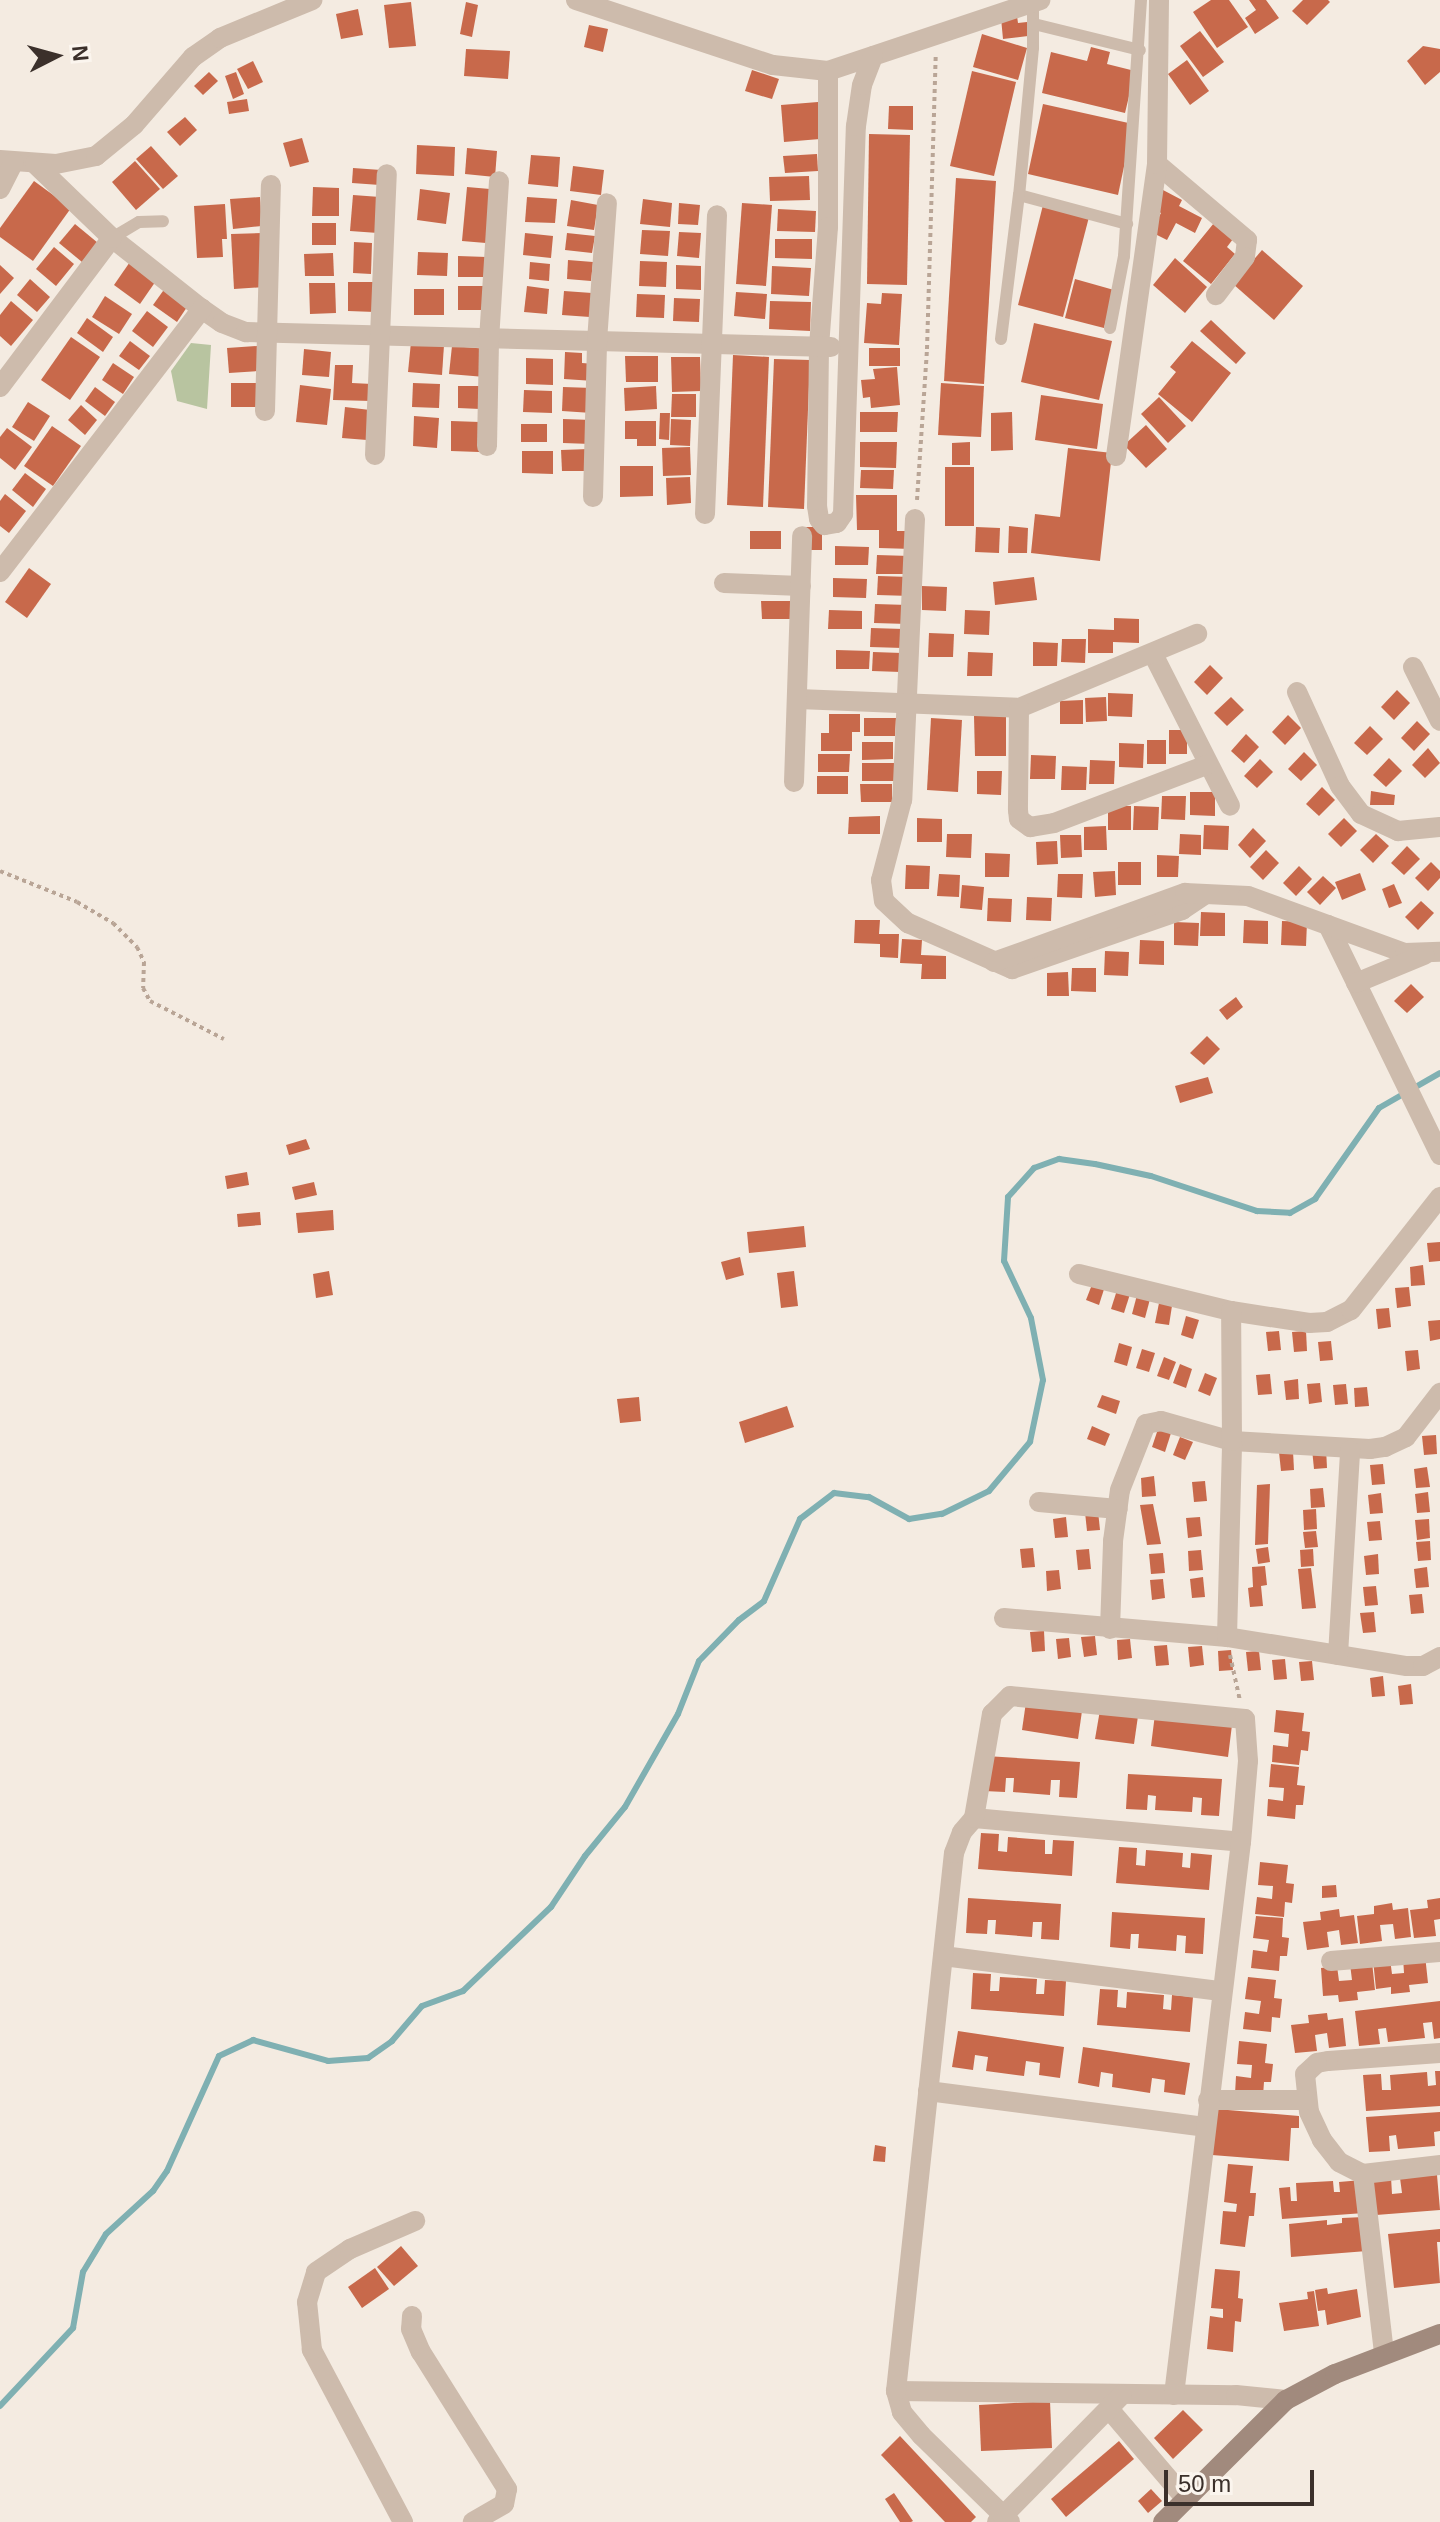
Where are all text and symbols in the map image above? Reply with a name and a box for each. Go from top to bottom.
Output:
north arrow [16,16,96,96]
text: N [67,44,94,63]
scale bar [1168,2454,1318,2504]
text: 50 m [1178,2470,1231,2497]

